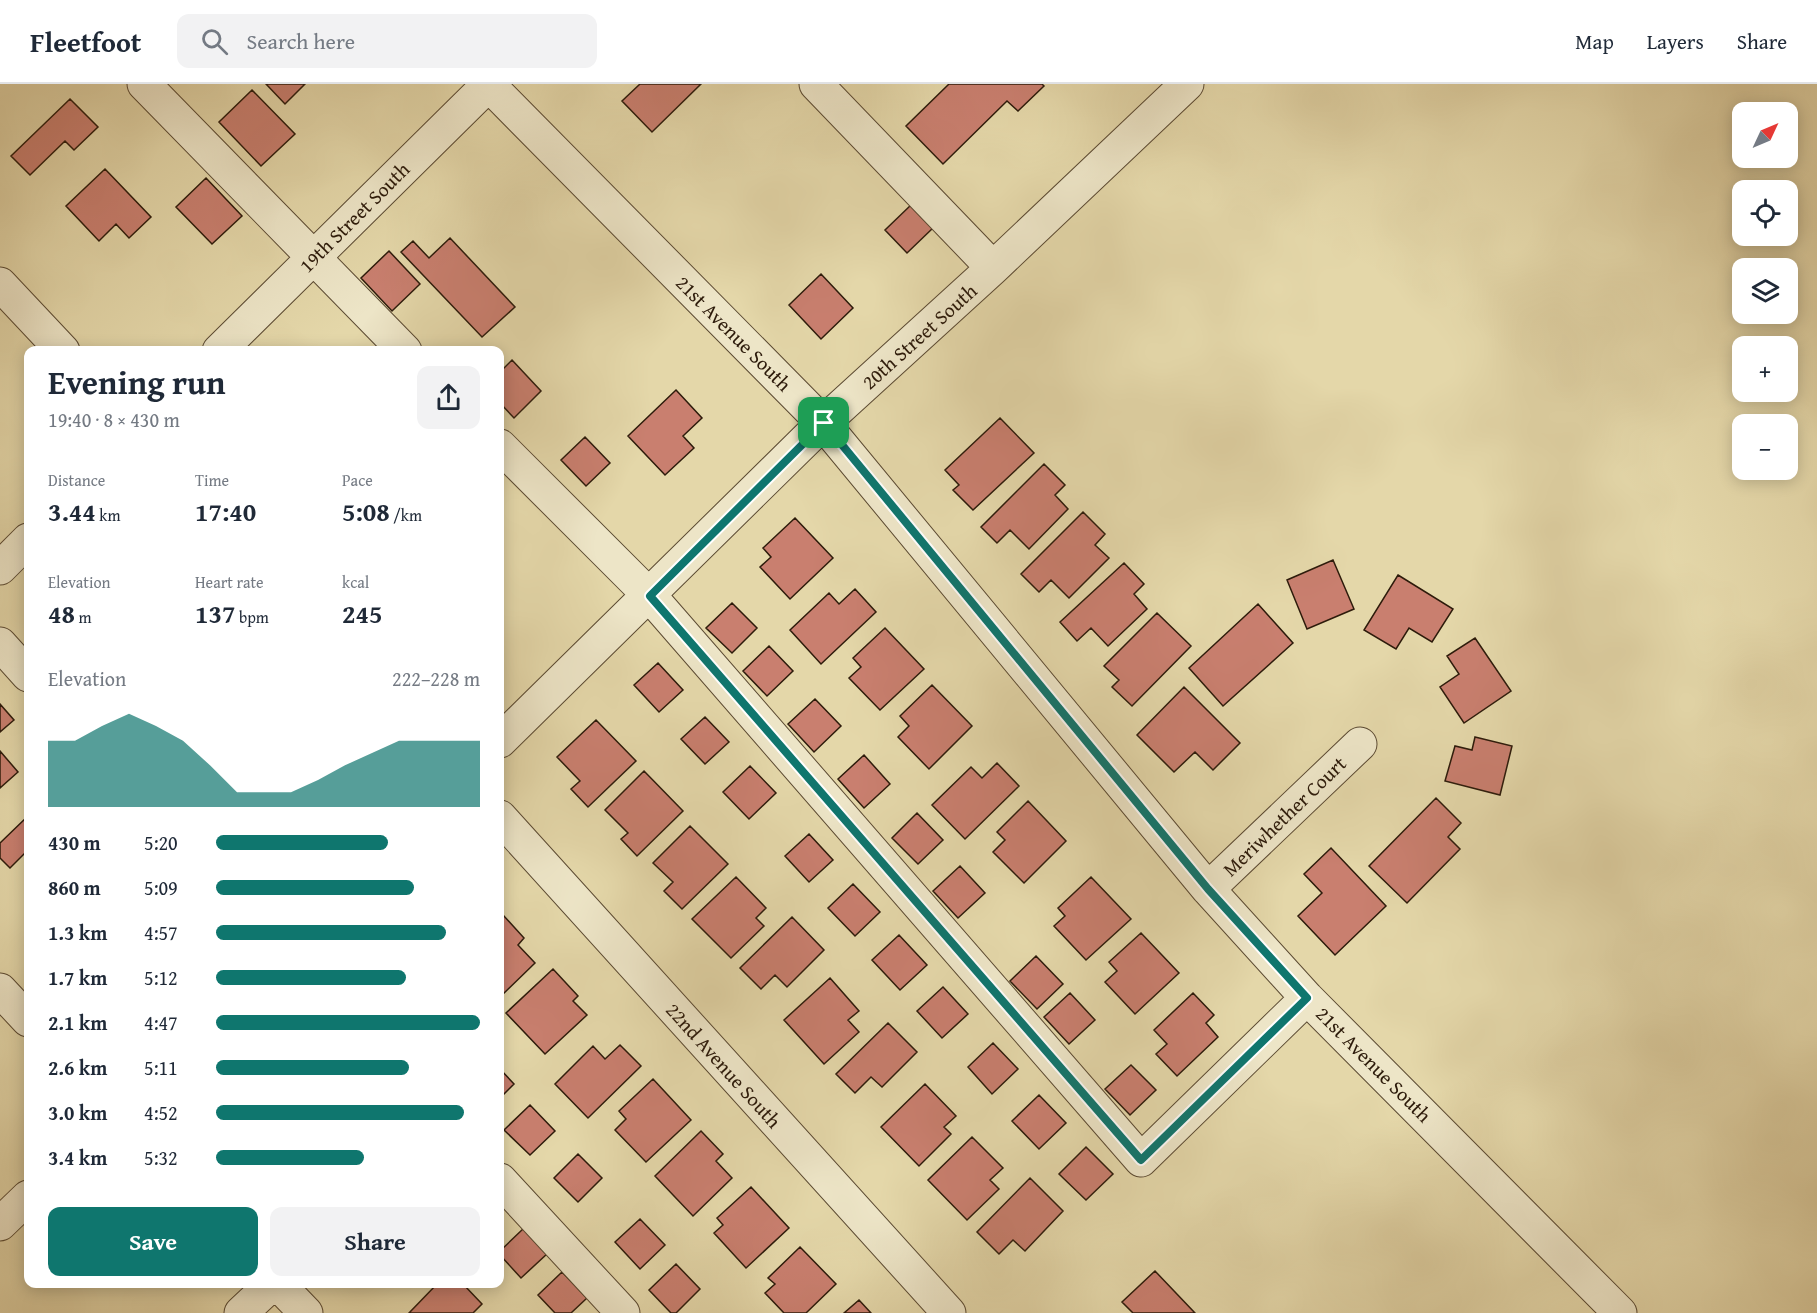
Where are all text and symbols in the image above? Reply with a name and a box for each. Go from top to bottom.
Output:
search box [177,14,597,68]
text: Fleetfoot [30,21,141,62]
icon: search [198,25,231,58]
text: Search here [246,25,355,57]
text: Map [1575,26,1614,57]
text: Layers [1647,26,1704,57]
text: Share [1737,26,1787,57]
north arrow [1732,102,1798,168]
map controls [1732,102,1798,480]
street label: 19th Street South [292,155,416,279]
button: locate [1732,180,1798,246]
button: layers [1732,258,1798,324]
street label: 21st Avenue South [669,268,799,398]
street label: 20th Street South [855,276,983,396]
button: + [1732,336,1798,402]
text: Evening run [48,358,225,406]
button: share [417,366,480,429]
pin [798,397,849,448]
text: 19:40 · 8 × 430 m [48,405,180,434]
icon: arrive [807,406,840,439]
button: − [1732,414,1798,480]
text: Distance [48,468,105,492]
text: Time [195,468,229,492]
text: Pace [342,468,373,492]
text: 3.44 [48,492,96,531]
text: 17:40 [195,492,256,531]
text: 5:08 [342,492,390,531]
text: km [96,503,120,527]
text: /km [390,503,422,527]
text: Elevation [48,570,111,594]
text: Heart rate [195,570,264,594]
text: kcal [342,570,369,594]
text: 48 [48,594,75,633]
text: 137 [195,594,235,633]
text: 245 [342,594,382,633]
text: m [75,605,92,629]
text: bpm [235,605,269,629]
text: Elevation [48,664,126,693]
text: 222–228 m [392,664,480,693]
street label: Meriwhether Court [1216,749,1352,883]
text: 430 m [48,828,101,857]
text: 5:20 [144,828,178,857]
text: 860 m [48,873,101,902]
text: 5:09 [144,873,178,902]
text: 1.3 km [48,918,107,947]
text: 4:57 [144,918,178,947]
text: 1.7 km [48,963,107,992]
text: 5:12 [144,963,178,992]
street label: 22nd Avenue South [660,996,788,1134]
street label: 21st Avenue South [1309,999,1439,1129]
text: 2.1 km [48,1008,107,1037]
text: 4:47 [144,1008,178,1037]
text: 2.6 km [48,1053,107,1082]
text: 5:11 [144,1053,178,1082]
text: 3.0 km [48,1098,107,1127]
text: 4:52 [144,1098,178,1127]
text: 3.4 km [48,1143,107,1172]
text: 5:32 [144,1143,178,1172]
button: Save [48,1207,258,1276]
button: Share [270,1207,480,1276]

